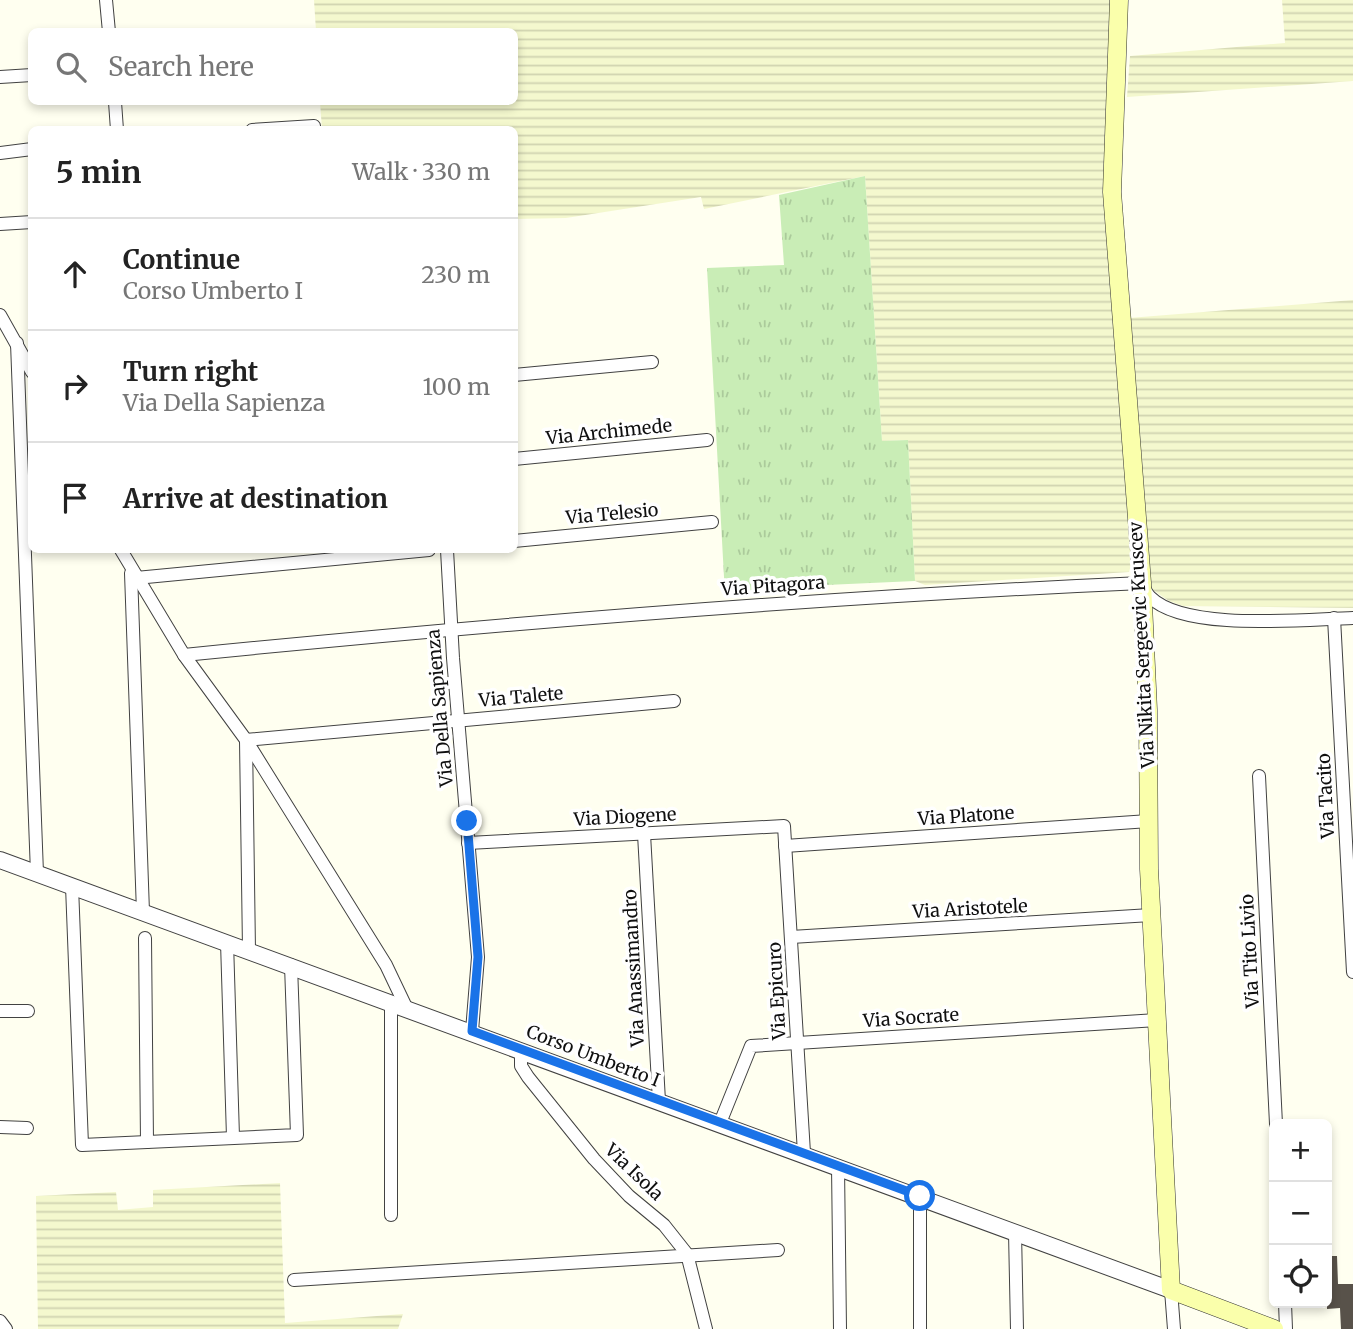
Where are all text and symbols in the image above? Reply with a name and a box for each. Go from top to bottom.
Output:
search box [28,28,518,105]
icon: search [52,48,90,86]
text: Search here [108,50,254,83]
text: 5 min [56,153,141,191]
text: Walk · 330 m [352,157,490,186]
text: Continue [123,243,240,276]
icon: ahead [56,255,94,293]
text: 230 m [421,260,490,289]
text: Corso Umberto I [123,276,303,305]
text: Turn right [123,355,258,388]
icon: right [56,367,94,405]
text: 100 m [422,372,490,401]
text: Via Della Sapienza [123,388,325,417]
street label: Via Archimede [544,413,673,450]
icon: arrive [56,479,94,517]
text: Arrive at destination [123,482,388,515]
street label: Via Telesio [564,498,659,529]
street label: Via Nikita Sergeevic Kruscev [1124,521,1159,770]
street label: Via Pitagora [719,570,826,601]
street label: Via Della Sapienza [421,628,458,789]
street label: Via Talete [477,681,564,712]
street label: Via Tacito [1312,753,1339,840]
street label: Via Platone [916,801,1015,830]
street label: Via Diogene [572,802,677,831]
route end [451,805,482,836]
street label: Via Anassimandro [618,889,649,1048]
street label: Via Tito Livio [1235,893,1264,1010]
street label: Via Aristotele [911,894,1028,923]
street label: Via Epicuro [762,942,791,1042]
street label: Via Socrate [861,1003,960,1032]
street label: Corso Umberto I [523,1020,663,1092]
map controls [1269,1119,1332,1308]
button: + [1269,1119,1332,1182]
street label: Via Isola [600,1137,669,1205]
route start [904,1180,935,1211]
button: − [1269,1182,1332,1245]
button: locate [1269,1245,1332,1308]

